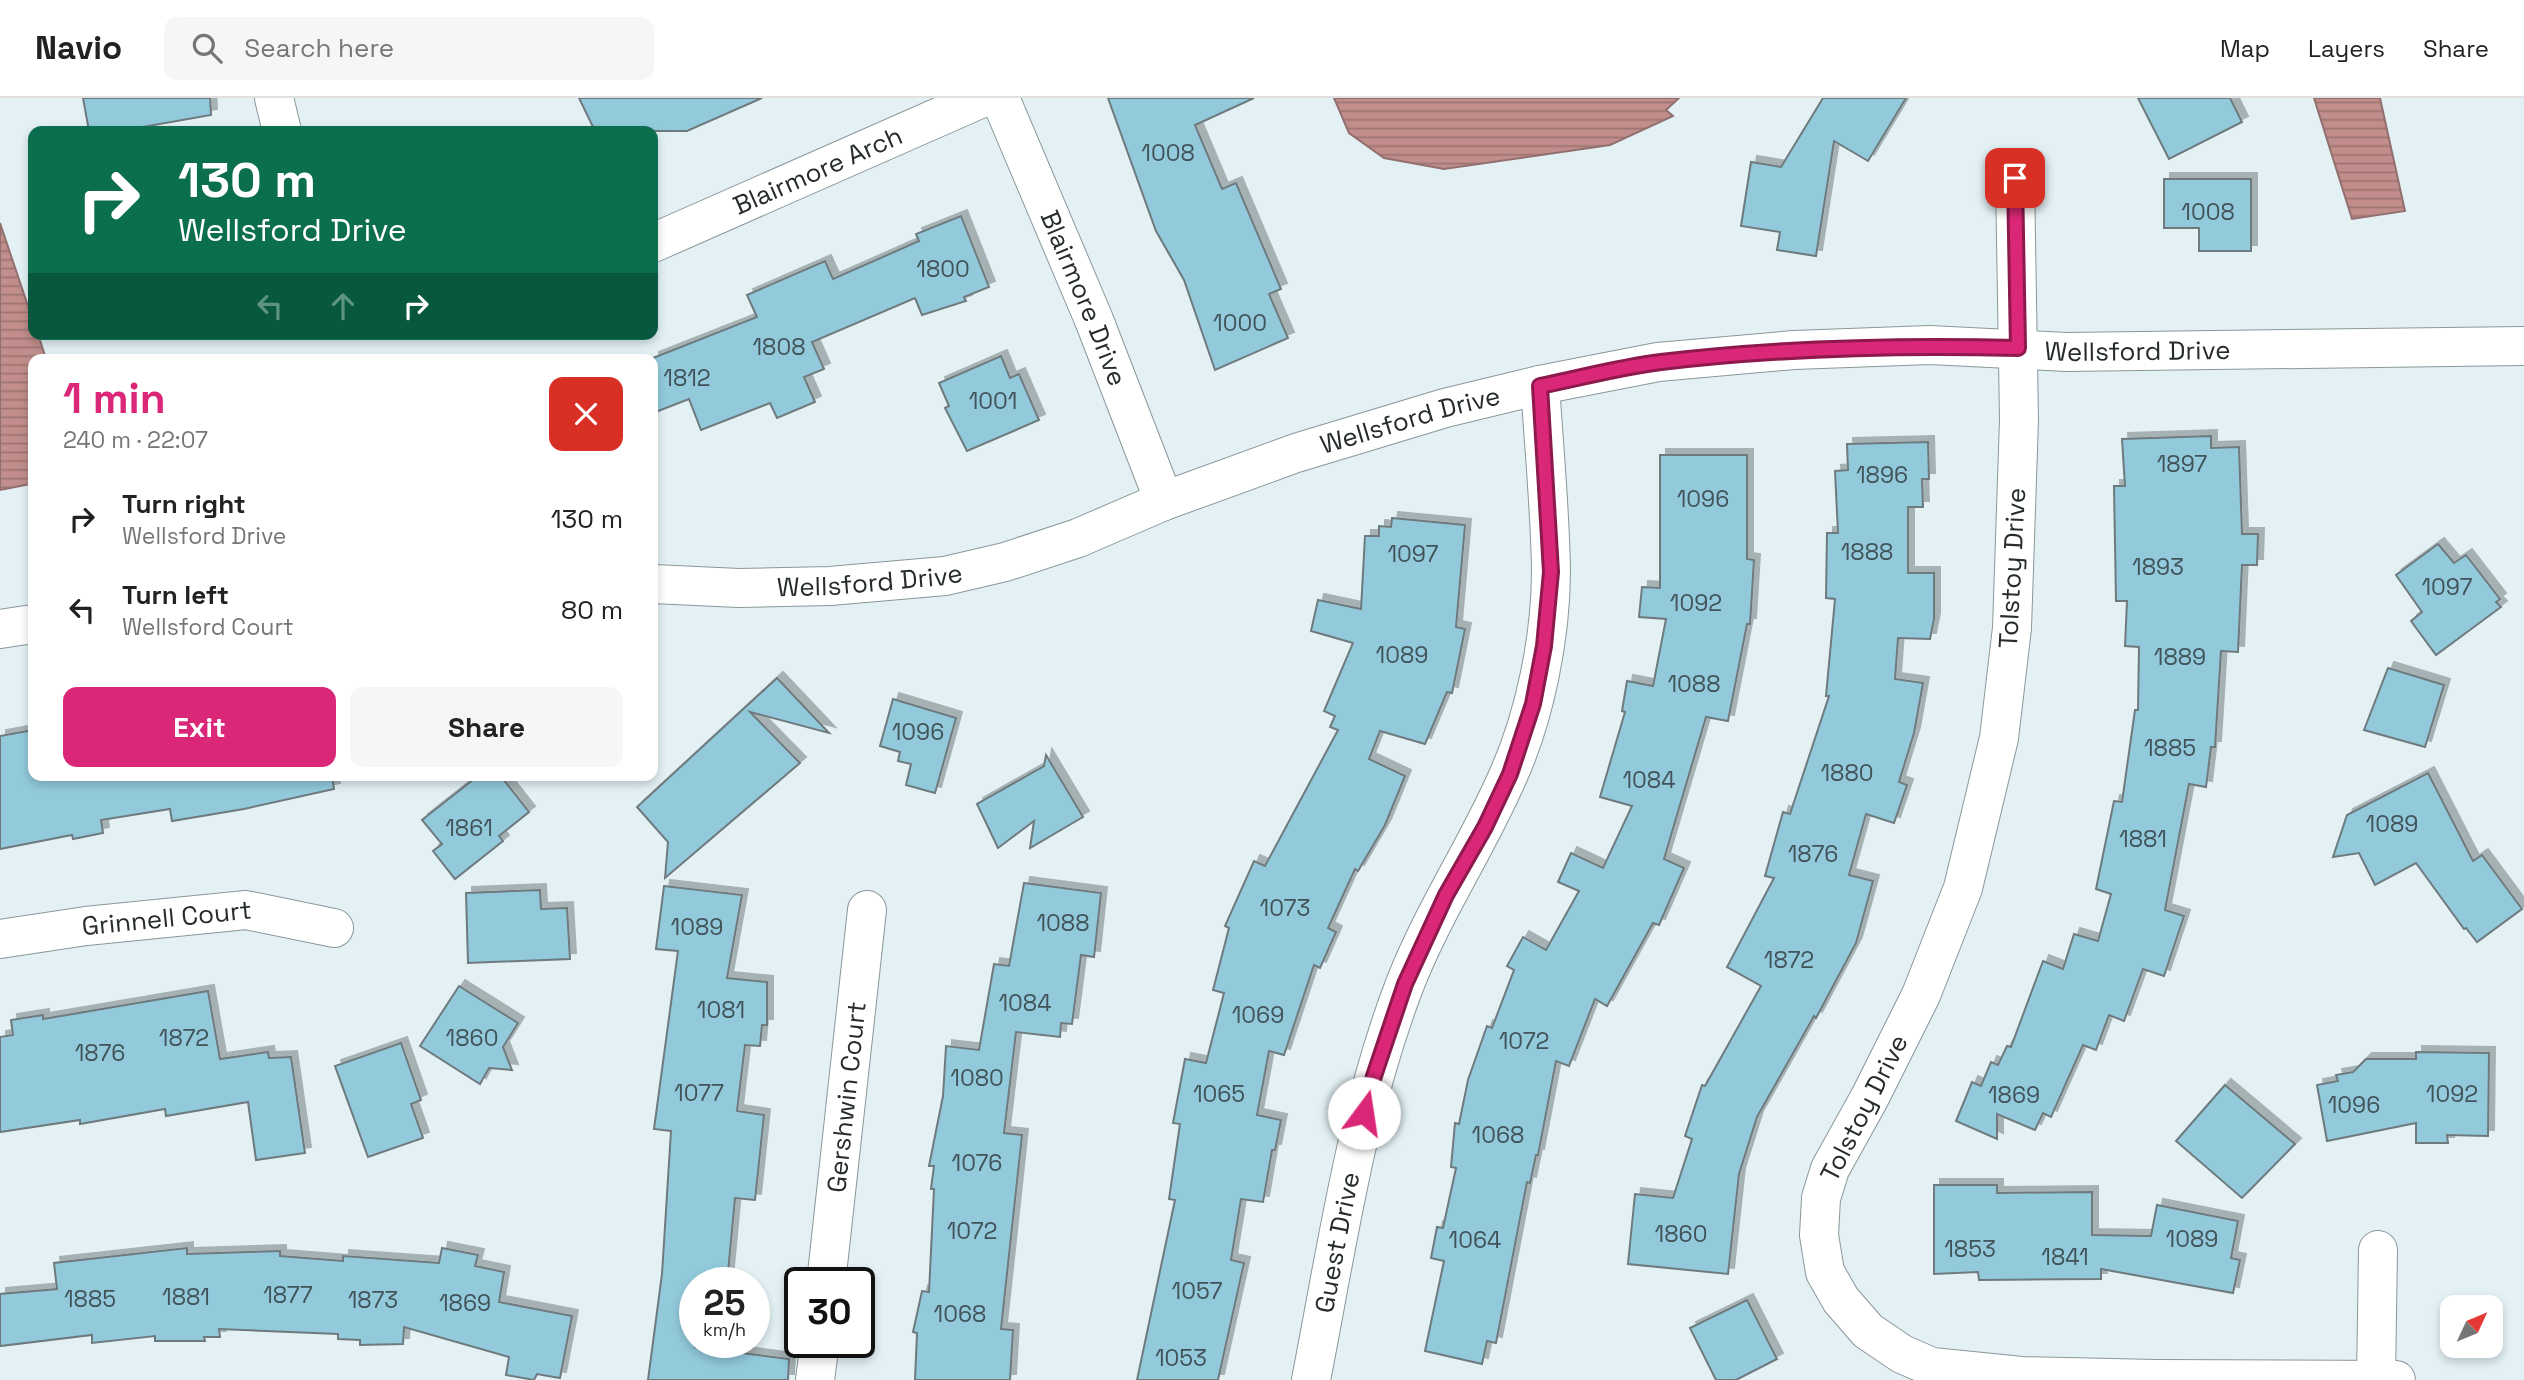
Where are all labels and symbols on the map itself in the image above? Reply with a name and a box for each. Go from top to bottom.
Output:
street label: Blairmore Arch [728,118,908,223]
house number: 1008 [1141,138,1195,168]
pin [1985,148,2045,208]
house number: 1008 [2181,197,2235,227]
street label: Blairmore Drive [1033,205,1135,391]
house number: 1800 [916,254,970,284]
house number: 1000 [1213,308,1267,338]
house number: 1808 [752,332,806,362]
street label: Wellsford Drive [2044,333,2231,369]
house number: 1812 [663,363,711,393]
street label: Wellsford Drive [1316,378,1504,462]
house number: 1001 [969,386,1017,416]
house number: 1897 [2157,449,2207,479]
house number: 1896 [1856,460,1908,490]
house number: 1096 [1677,484,1729,514]
street label: Tolstoy Drive [1991,487,2033,649]
house number: 1888 [1841,537,1893,567]
house number: 1097 [1388,539,1439,569]
house number: 1893 [2132,552,2184,582]
street label: Wellsford Drive [777,555,966,604]
house number: 1097 [2422,572,2473,602]
house number: 1092 [1670,588,1722,618]
house number: 1089 [1376,640,1428,670]
house number: 1889 [2154,642,2206,672]
house number: 1088 [1667,669,1721,699]
house number: 1096 [892,717,944,747]
house number: 1885 [2144,733,2196,763]
house number: 1880 [1820,758,1874,788]
house number: 1084 [1622,765,1676,795]
house number: 1089 [2366,809,2418,839]
house number: 1861 [445,813,493,843]
house number: 1881 [2119,824,2167,854]
house number: 1876 [1788,839,1838,869]
street label: Grinnell Court [80,893,253,943]
house number: 1073 [1260,893,1310,923]
house number: 1088 [1036,908,1090,938]
house number: 1089 [671,912,723,942]
house number: 1872 [1764,945,1814,975]
house number: 1084 [998,988,1052,1018]
house number: 1081 [697,995,745,1025]
street label: Gershwin Court [819,1000,874,1194]
house number: 1069 [1232,1000,1284,1030]
house number: 1872 [159,1023,209,1053]
house number: 1860 [446,1023,498,1053]
house number: 1072 [1499,1026,1549,1056]
street label: Tolstoy Drive [1812,1029,1916,1187]
house number: 1876 [75,1038,125,1068]
house number: 1080 [950,1063,1004,1093]
position arrow [1327,1076,1401,1150]
house number: 1077 [674,1078,724,1108]
house number: 1065 [1193,1079,1245,1109]
house number: 1092 [2426,1079,2478,1109]
house number: 1869 [1988,1080,2040,1110]
house number: 1096 [2328,1090,2380,1120]
house number: 1068 [1472,1120,1524,1150]
house number: 1076 [952,1148,1002,1178]
street label: Guest Drive [1307,1169,1368,1316]
house number: 1072 [947,1216,997,1246]
house number: 1860 [1655,1219,1707,1249]
house number: 1089 [2166,1224,2218,1254]
house number: 1064 [1449,1225,1501,1255]
house number: 1853 [1944,1234,1996,1264]
house number: 1841 [2041,1242,2089,1272]
speed limit sign: 30 [784,1267,875,1358]
house number: 1057 [1172,1276,1222,1306]
house number: 1877 [263,1280,313,1310]
house number: 1881 [162,1282,210,1312]
house number: 1885 [64,1284,116,1314]
house number: 1873 [348,1285,398,1315]
house number: 1869 [439,1288,491,1318]
north arrow [2440,1295,2502,1358]
house number: 1068 [934,1299,986,1329]
house number: 1053 [1155,1343,1207,1373]

